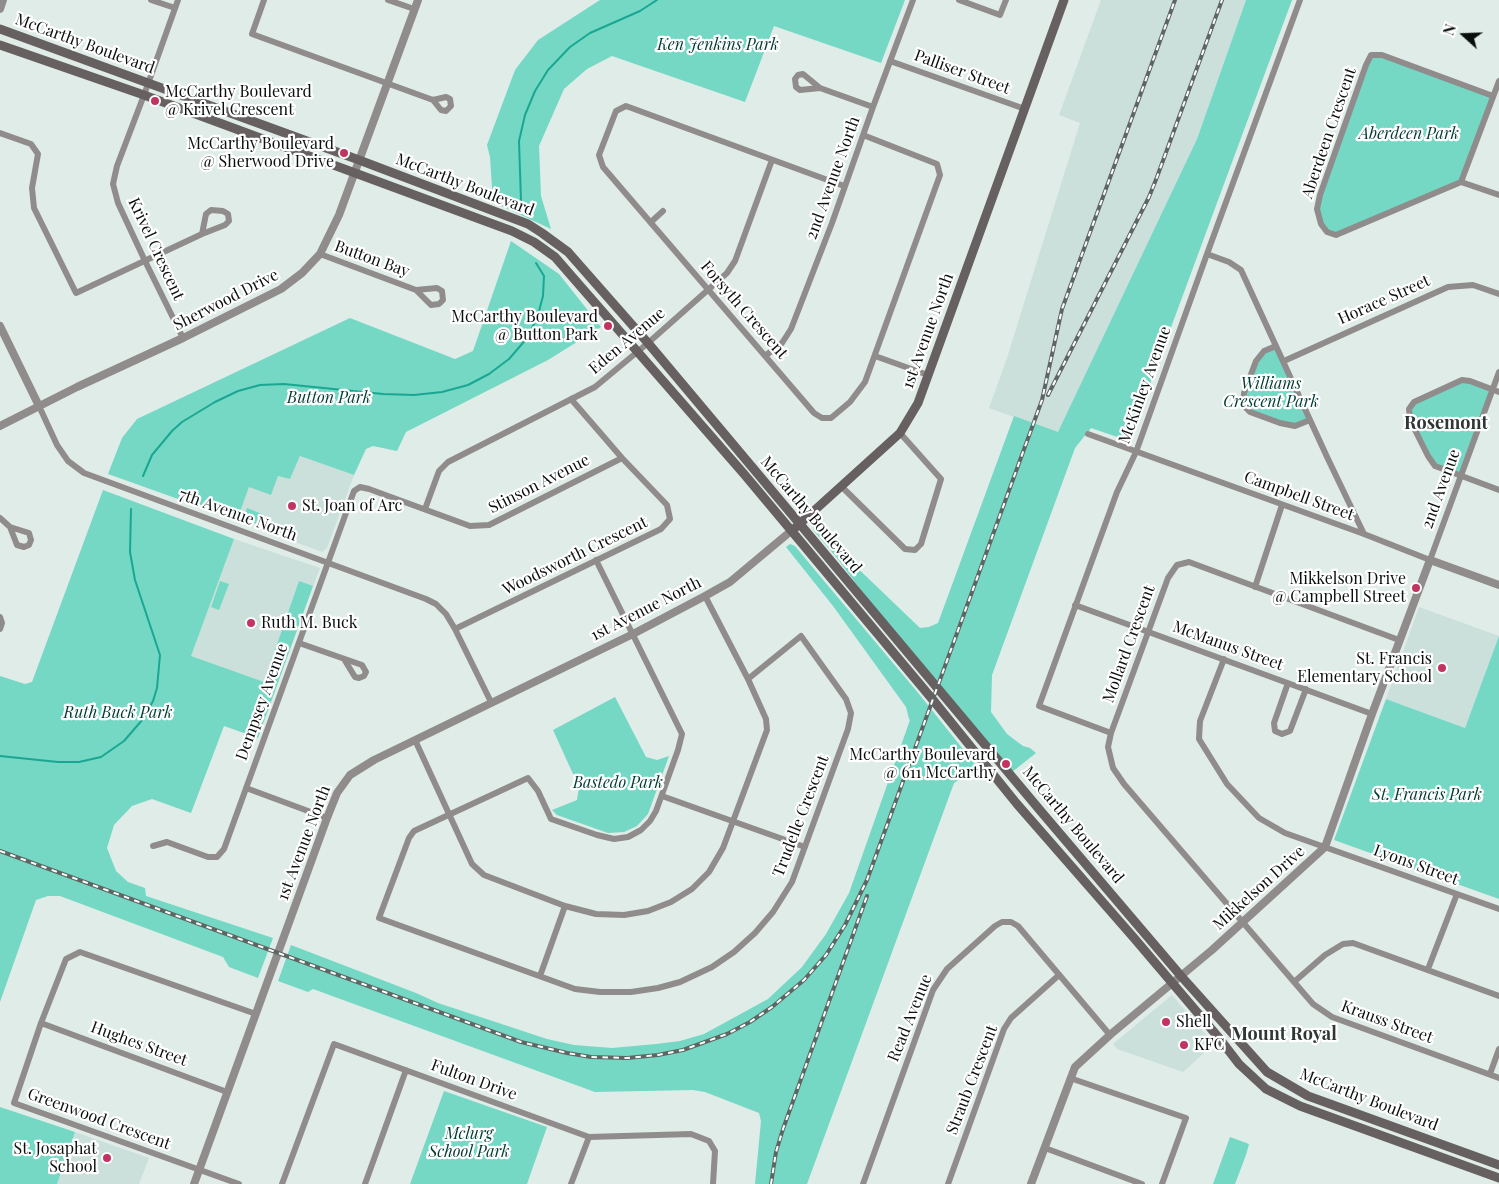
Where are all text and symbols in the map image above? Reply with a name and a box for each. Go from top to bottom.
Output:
street label: McCarthy Boulevard [13,10,157,78]
north arrow [1439,10,1489,60]
text: N [1439,22,1460,38]
park label: Ken Jenkins Park [657,35,779,55]
street label: Palliser Street [912,46,1012,98]
street label: Aberdeen Crescent [1298,65,1360,201]
place label: McCarthy Boulevard @ Krivel Crescent [165,82,312,120]
marker: McCarthy Boulevard @ Krivel Crescent [149,95,161,107]
street label: 2nd Avenue North [802,114,864,242]
park label: Aberdeen Park [1359,124,1459,144]
place label: McCarthy Boulevard @ Sherwood Drive [187,134,334,172]
marker: McCarthy Boulevard @ Sherwood Drive [338,147,350,159]
street label: McCarthy Boulevard [393,150,537,220]
street label: Krivel Crescent [124,195,188,303]
street label: Button Bay [332,237,412,281]
street label: Forsyth Crescent [696,257,792,363]
street label: Sherwood Drive [170,265,282,335]
street label: 1st Avenue North [898,271,958,391]
street label: Horace Street [1335,271,1433,329]
street label: Eden Avenue [585,304,669,378]
place label: McCarthy Boulevard @ Button Park [451,307,598,345]
marker: McCarthy Boulevard @ Button Park [602,320,614,332]
street label: McKinley Avenue [1115,324,1175,446]
park label: Williams Crescent Park [1223,374,1319,412]
park label: Button Park [287,388,371,408]
district label: Rosemont [1404,412,1488,434]
street label: 2nd Avenue [1418,447,1464,531]
street label: Stinson Avenue [485,450,593,518]
street label: McCarthy Boulevard [756,453,866,577]
street label: Campbell Street [1241,467,1357,525]
street label: 7th Avenue North [176,485,300,545]
place label: St. Joan of Arc [302,496,402,516]
marker: St. Joan of Arc [286,500,298,512]
street label: Woodsworth Crescent [500,513,650,599]
place label: Mikkelson Drive @ Campbell Street [1272,569,1406,607]
street label: 1st Avenue North [588,573,704,645]
marker: Mikkelson Drive @ Campbell Street [1410,582,1422,594]
street label: Mollard Crescent [1099,583,1159,705]
place label: Ruth M. Buck [261,613,358,633]
marker: Ruth M. Buck [245,617,257,629]
street label: McManus Street [1170,617,1286,675]
street label: Dempsey Avenue [232,641,292,763]
place label: St. Francis Elementary School [1297,649,1432,687]
marker: St. Francis Elementary School [1436,662,1448,674]
park label: Ruth Buck Park [64,703,172,723]
place label: McCarthy Boulevard @ 611 McCarthy [849,745,996,783]
street label: Trudelle Crescent [769,752,833,880]
marker: McCarthy Boulevard @ 611 McCarthy [1000,758,1012,770]
street label: McCarthy Boulevard [1018,763,1128,887]
park label: Bastedo Park [573,773,663,793]
street label: 1st Avenue North [273,783,335,903]
park label: St. Francis Park [1372,785,1482,805]
street label: Lyons Street [1371,841,1461,889]
street label: Mikkelson Drive [1209,842,1309,934]
street label: Read Avenue [884,972,936,1064]
street label: Krauss Street [1339,997,1435,1047]
place label: Shell [1176,1012,1211,1032]
marker: Shell [1160,1016,1172,1028]
street label: Hughes Street [88,1018,190,1070]
street label: Straub Crescent [942,1022,1002,1138]
district label: Mount Royal [1231,1023,1337,1045]
place label: KFC [1194,1035,1224,1055]
marker: KFC [1178,1039,1190,1051]
street label: Fulton Drive [428,1056,520,1104]
street label: McCarthy Boulevard [1297,1065,1441,1135]
street label: Greenwood Crescent [25,1084,173,1154]
park label: Mclurg School Park [428,1124,510,1162]
place label: St. Josaphat School [14,1139,97,1177]
marker: St. Josaphat School [101,1152,113,1164]

